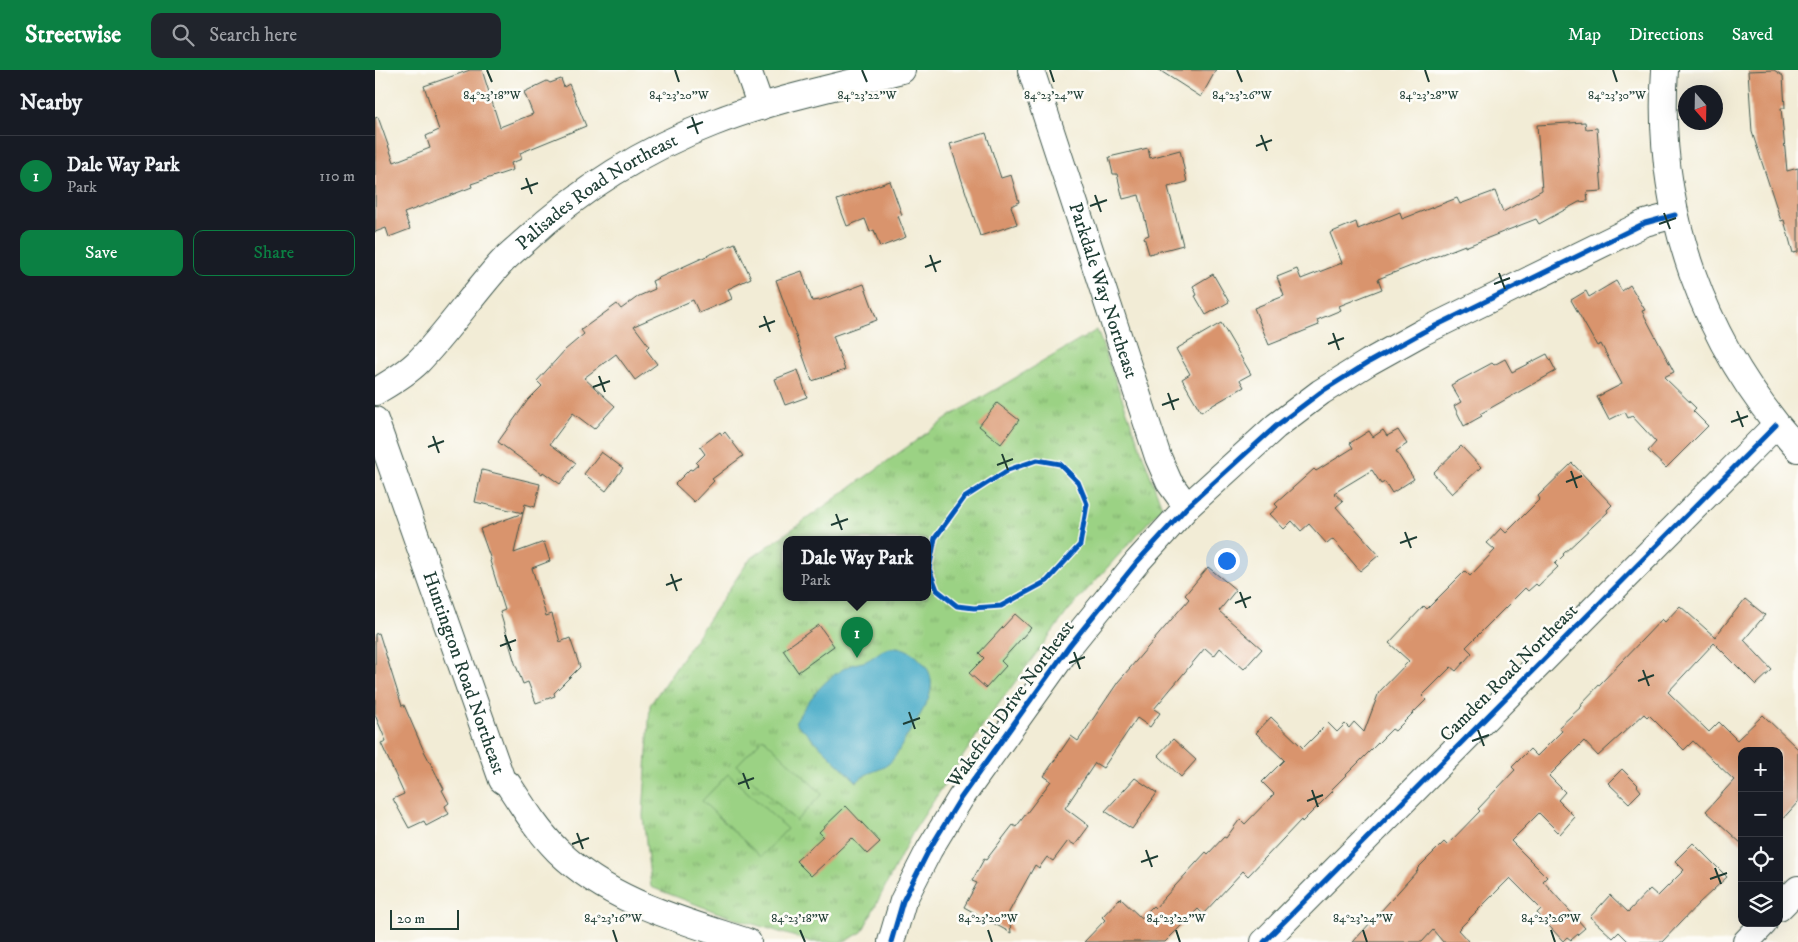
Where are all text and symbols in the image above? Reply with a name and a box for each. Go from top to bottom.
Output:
search box [151,13,501,58]
text: Streetwise [25,20,121,50]
icon: search [169,21,197,49]
text: Search here [209,24,297,47]
text: Map [1568,24,1601,46]
text: Directions [1629,24,1704,46]
text: Saved [1732,24,1773,46]
north arrow [1678,85,1723,130]
text: 84°23'18"W [463,88,522,103]
text: 84°23'20"W [649,88,710,103]
text: 84°23'22"W [838,88,897,103]
text: 84°23'24"W [1024,88,1085,103]
text: 84°23'26"W [1212,88,1273,103]
text: 84°23'28"W [1399,88,1460,103]
text: 84°23'30"W [1588,88,1647,103]
text: Nearby [20,90,82,116]
street label: Palisades Road Northeast [511,128,681,255]
text: Dale Way Park [67,154,180,177]
text: 1 [33,166,39,186]
text: 110 m [319,166,355,186]
text: Park [67,177,97,197]
street label: Parkdale Way Northeast [1064,200,1143,381]
button: Save [20,230,183,276]
button: Share [193,230,355,276]
popup [783,536,931,601]
text: Dale Way Park [801,547,913,570]
your location [1214,548,1240,574]
street label: Huntington Road Northeast [418,568,511,777]
text: Park [801,570,831,590]
street label: Camden Road Northeast [1435,599,1583,747]
street label: Wakefield Drive Northeast [942,616,1080,793]
pin: 1 [841,617,873,658]
map controls [1738,747,1783,927]
button: + [1738,747,1783,792]
button: − [1738,792,1783,837]
button: locate [1738,837,1783,882]
button: layers [1738,882,1783,927]
scale bar [390,907,459,930]
text: 20 m [397,910,425,928]
text: 84°23'16"W [584,911,643,926]
text: 84°23'18"W [771,911,830,926]
text: 84°23'20"W [958,911,1019,926]
text: 84°23'22"W [1147,911,1206,926]
text: 84°23'24"W [1333,911,1394,926]
text: 84°23'26"W [1521,911,1582,926]

